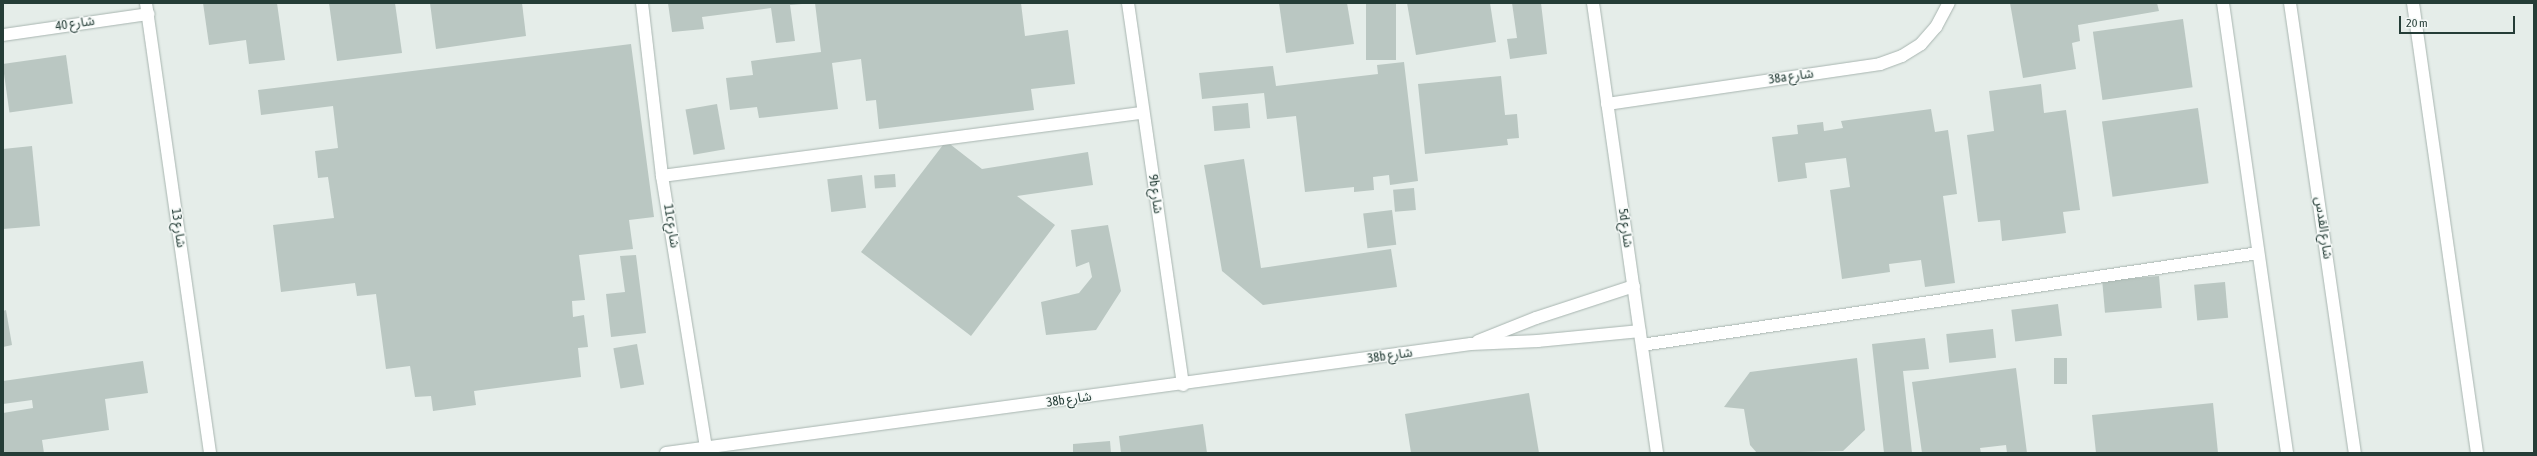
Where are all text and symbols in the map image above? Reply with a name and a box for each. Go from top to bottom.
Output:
scale bar [2401,8,2517,34]
street label: شارع 40 [54,14,96,34]
text: 20 m [2406,16,2428,30]
street label: 38a شارع [1767,66,1815,88]
street label: 9b شارع [1145,173,1165,215]
street label: شارع القدس [2311,196,2335,260]
street label: 11c شارع [660,203,682,249]
street label: شارع 13 [168,207,188,249]
street label: 5d شارع [1615,207,1635,249]
street label: 38b شارع [1366,345,1414,367]
street label: 38b شارع [1045,389,1093,411]

